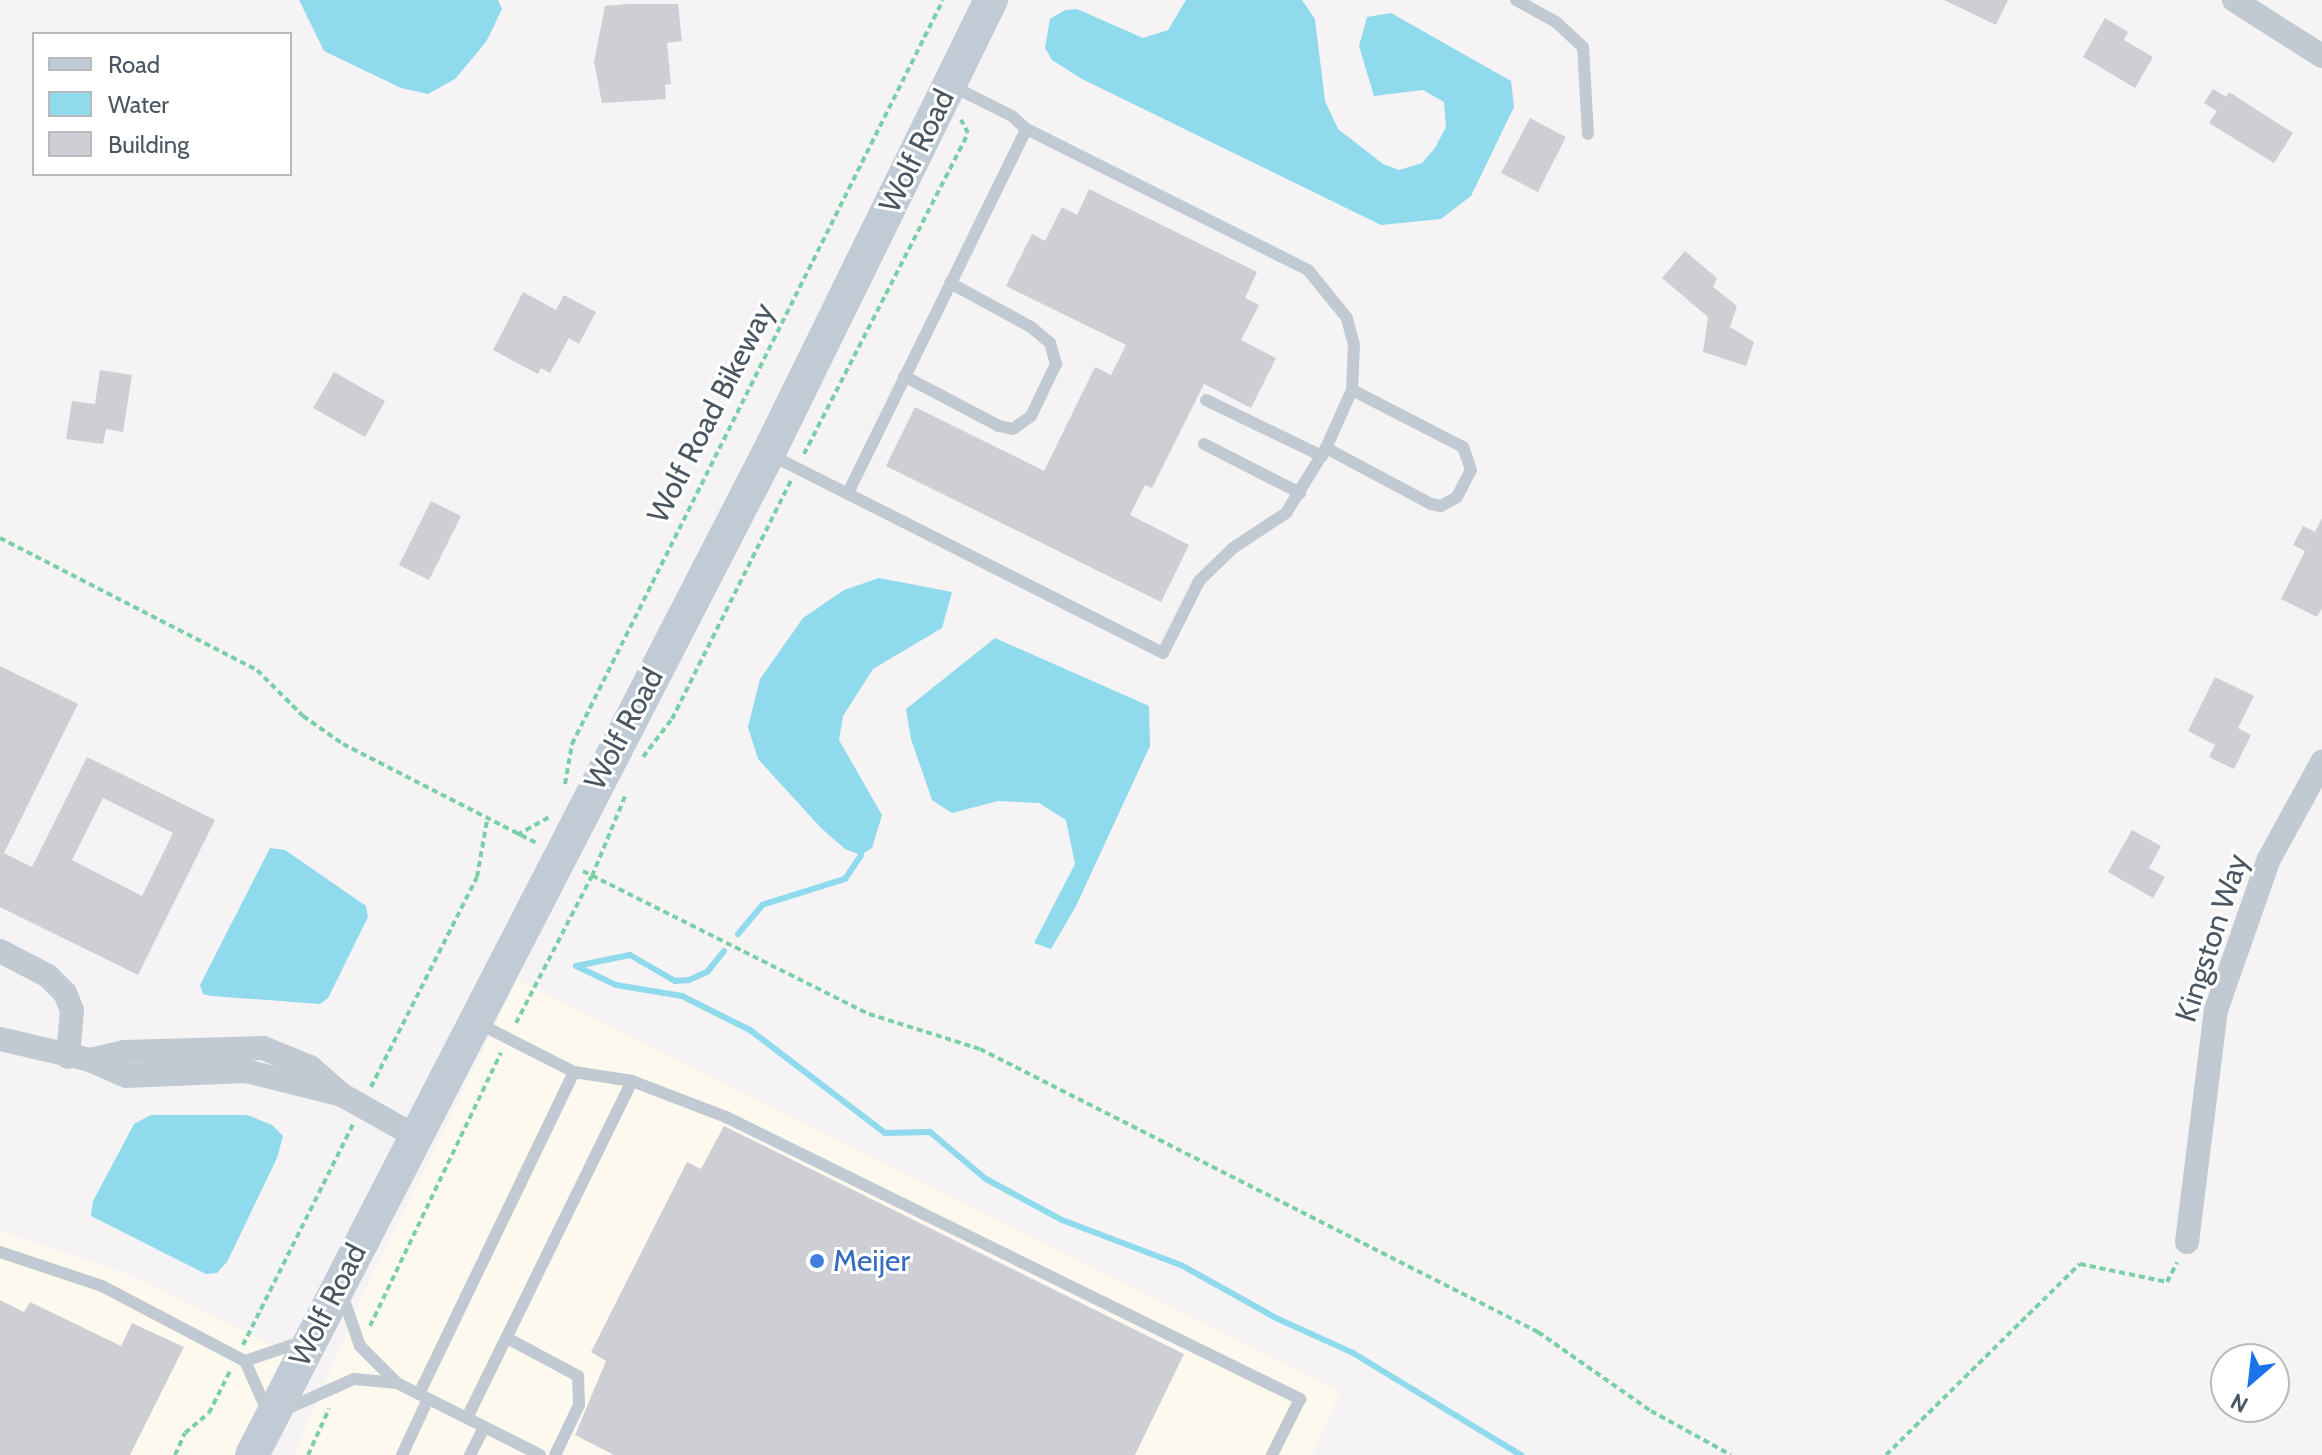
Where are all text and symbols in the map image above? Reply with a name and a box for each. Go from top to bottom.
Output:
legend [32,32,292,176]
text: Road [108,50,160,79]
street label: Wolf Road [872,84,962,218]
text: Water [108,90,169,119]
text: Building [108,130,189,159]
street label: Wolf Road Bikeway [640,297,782,529]
street label: Wolf Road [577,662,671,796]
street label: Kingston Way [2168,850,2256,1026]
street label: Wolf Road [282,1238,374,1372]
place label: Meijer [833,1243,910,1279]
marker: Meijer [808,1252,826,1270]
north arrow [2210,1343,2290,1423]
text: N [2226,1387,2253,1418]

